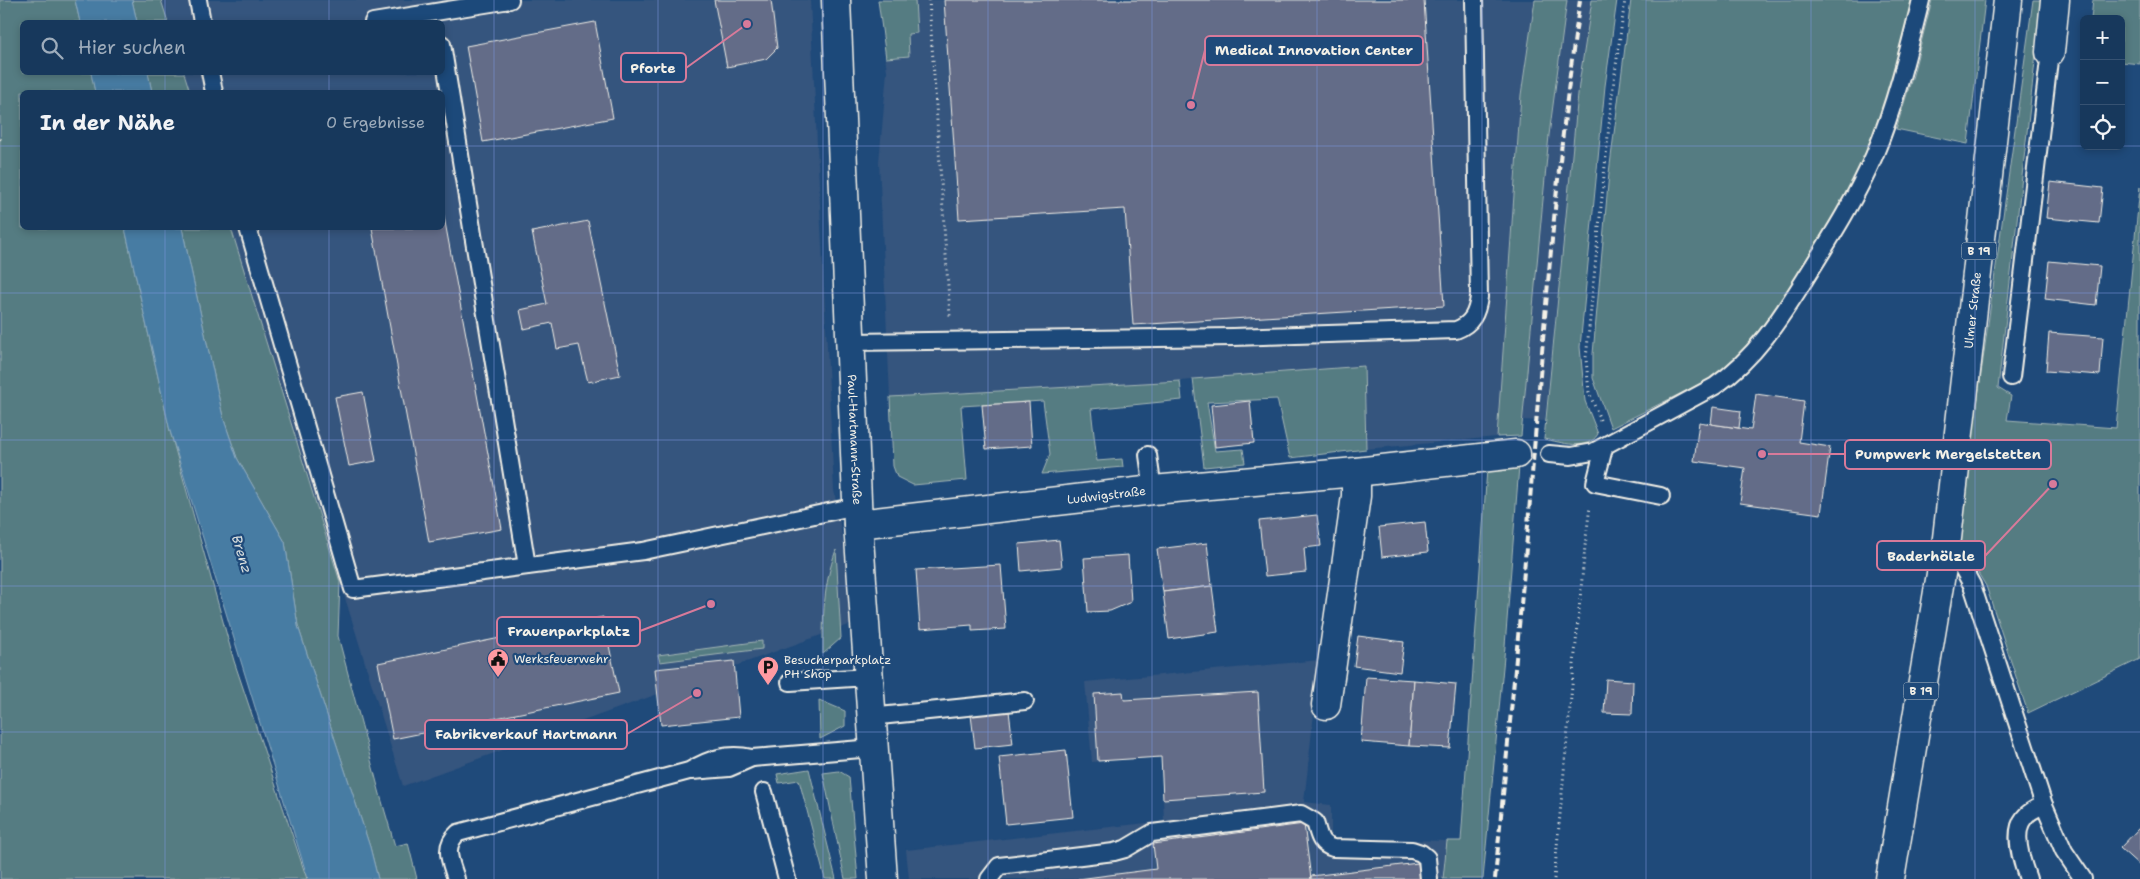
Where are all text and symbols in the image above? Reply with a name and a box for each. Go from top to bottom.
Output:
map controls [2080,15,2125,150]
button: + [2080,15,2125,60]
search box [20,20,445,75]
icon: search [38,34,66,62]
text: Hier suchen [78,35,186,60]
callout: Medical Innovation Center [1205,36,1423,65]
text: Medical Innovation Center [1215,41,1413,59]
callout: Pforte [621,53,686,82]
text: Pforte [630,59,676,77]
button: − [2080,60,2125,105]
button: locate [2080,105,2125,150]
text: In der Nähe [40,109,175,137]
text: 0 Ergebnisse [326,112,425,133]
road number: B 19 [1962,242,1996,260]
street label: Ulmer Straße [1961,271,1985,349]
street label: Paul-Hartmann-Straße [844,374,865,505]
callout: Pumpwerk Mergelstetten [1845,440,2051,469]
text: Pumpwerk Mergelstetten [1855,445,2041,463]
street label: Ludwigstraße [1066,483,1147,508]
water label: Brenz [228,533,256,575]
callout: Baderhölzle [1877,541,1985,570]
text: Baderhölzle [1887,547,1975,565]
callout: Frauenparkplatz [497,617,640,646]
text: Frauenparkplatz [507,622,631,640]
public building icon: Werksfeuerwehr [486,647,510,678]
place label: Werksfeuerwehr [514,651,609,667]
place label: Besucherparkplatz PH Shop [784,652,891,682]
parking icon: Besucherparkplatz PH Shop [756,655,780,686]
road number: B 19 [1904,682,1938,699]
callout: Fabrikverkauf Hartmann [425,720,627,749]
text: Fabrikverkauf Hartmann [435,725,617,743]

